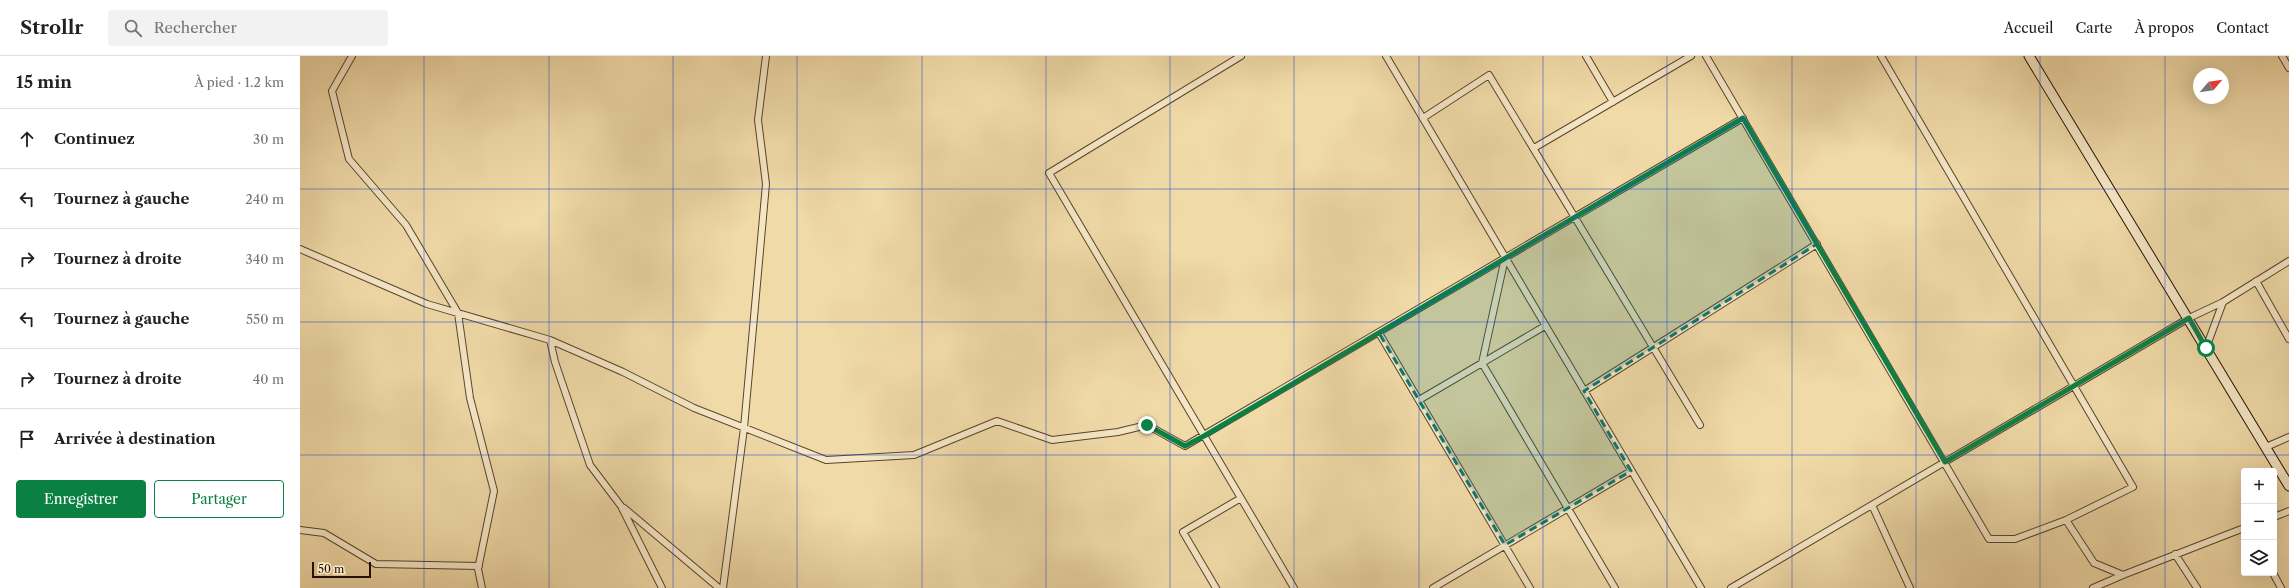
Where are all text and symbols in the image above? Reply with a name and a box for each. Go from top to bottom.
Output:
search box [108,10,388,46]
text: Strollr [20,16,84,39]
icon: search [122,17,144,39]
text: Rechercher [154,18,237,37]
text: Accueil [2004,19,2054,37]
text: Carte [2076,19,2112,37]
text: À propos [2134,19,2194,37]
text: Contact [2216,19,2269,37]
north arrow [2193,68,2229,104]
text: 15 min [16,72,72,92]
text: À pied · 1.2 km [194,74,284,90]
icon: ahead [16,128,38,150]
text: Continuez [54,129,135,148]
text: 30 m [253,131,284,147]
icon: left [16,188,38,210]
text: Tournez à gauche [54,189,190,208]
text: 240 m [245,191,284,207]
icon: right [16,248,38,270]
text: Tournez à droite [54,249,182,268]
text: 340 m [246,251,284,267]
icon: left [16,308,38,330]
text: Tournez à gauche [54,309,190,328]
text: 550 m [246,311,284,327]
route start [2197,339,2215,357]
icon: right [16,368,38,390]
text: Tournez à droite [54,369,182,388]
text: 40 m [253,371,284,387]
route end [1138,416,1156,434]
icon: arrive [16,428,38,450]
text: Arrivée à destination [54,429,216,448]
map controls [2241,468,2277,576]
button: + [2241,468,2277,504]
button: Enregistrer [16,480,146,518]
button: Partager [154,480,284,518]
button: − [2241,504,2277,540]
button: layers [2241,540,2277,576]
scale bar [312,560,371,579]
text: 50 m [318,562,344,576]

